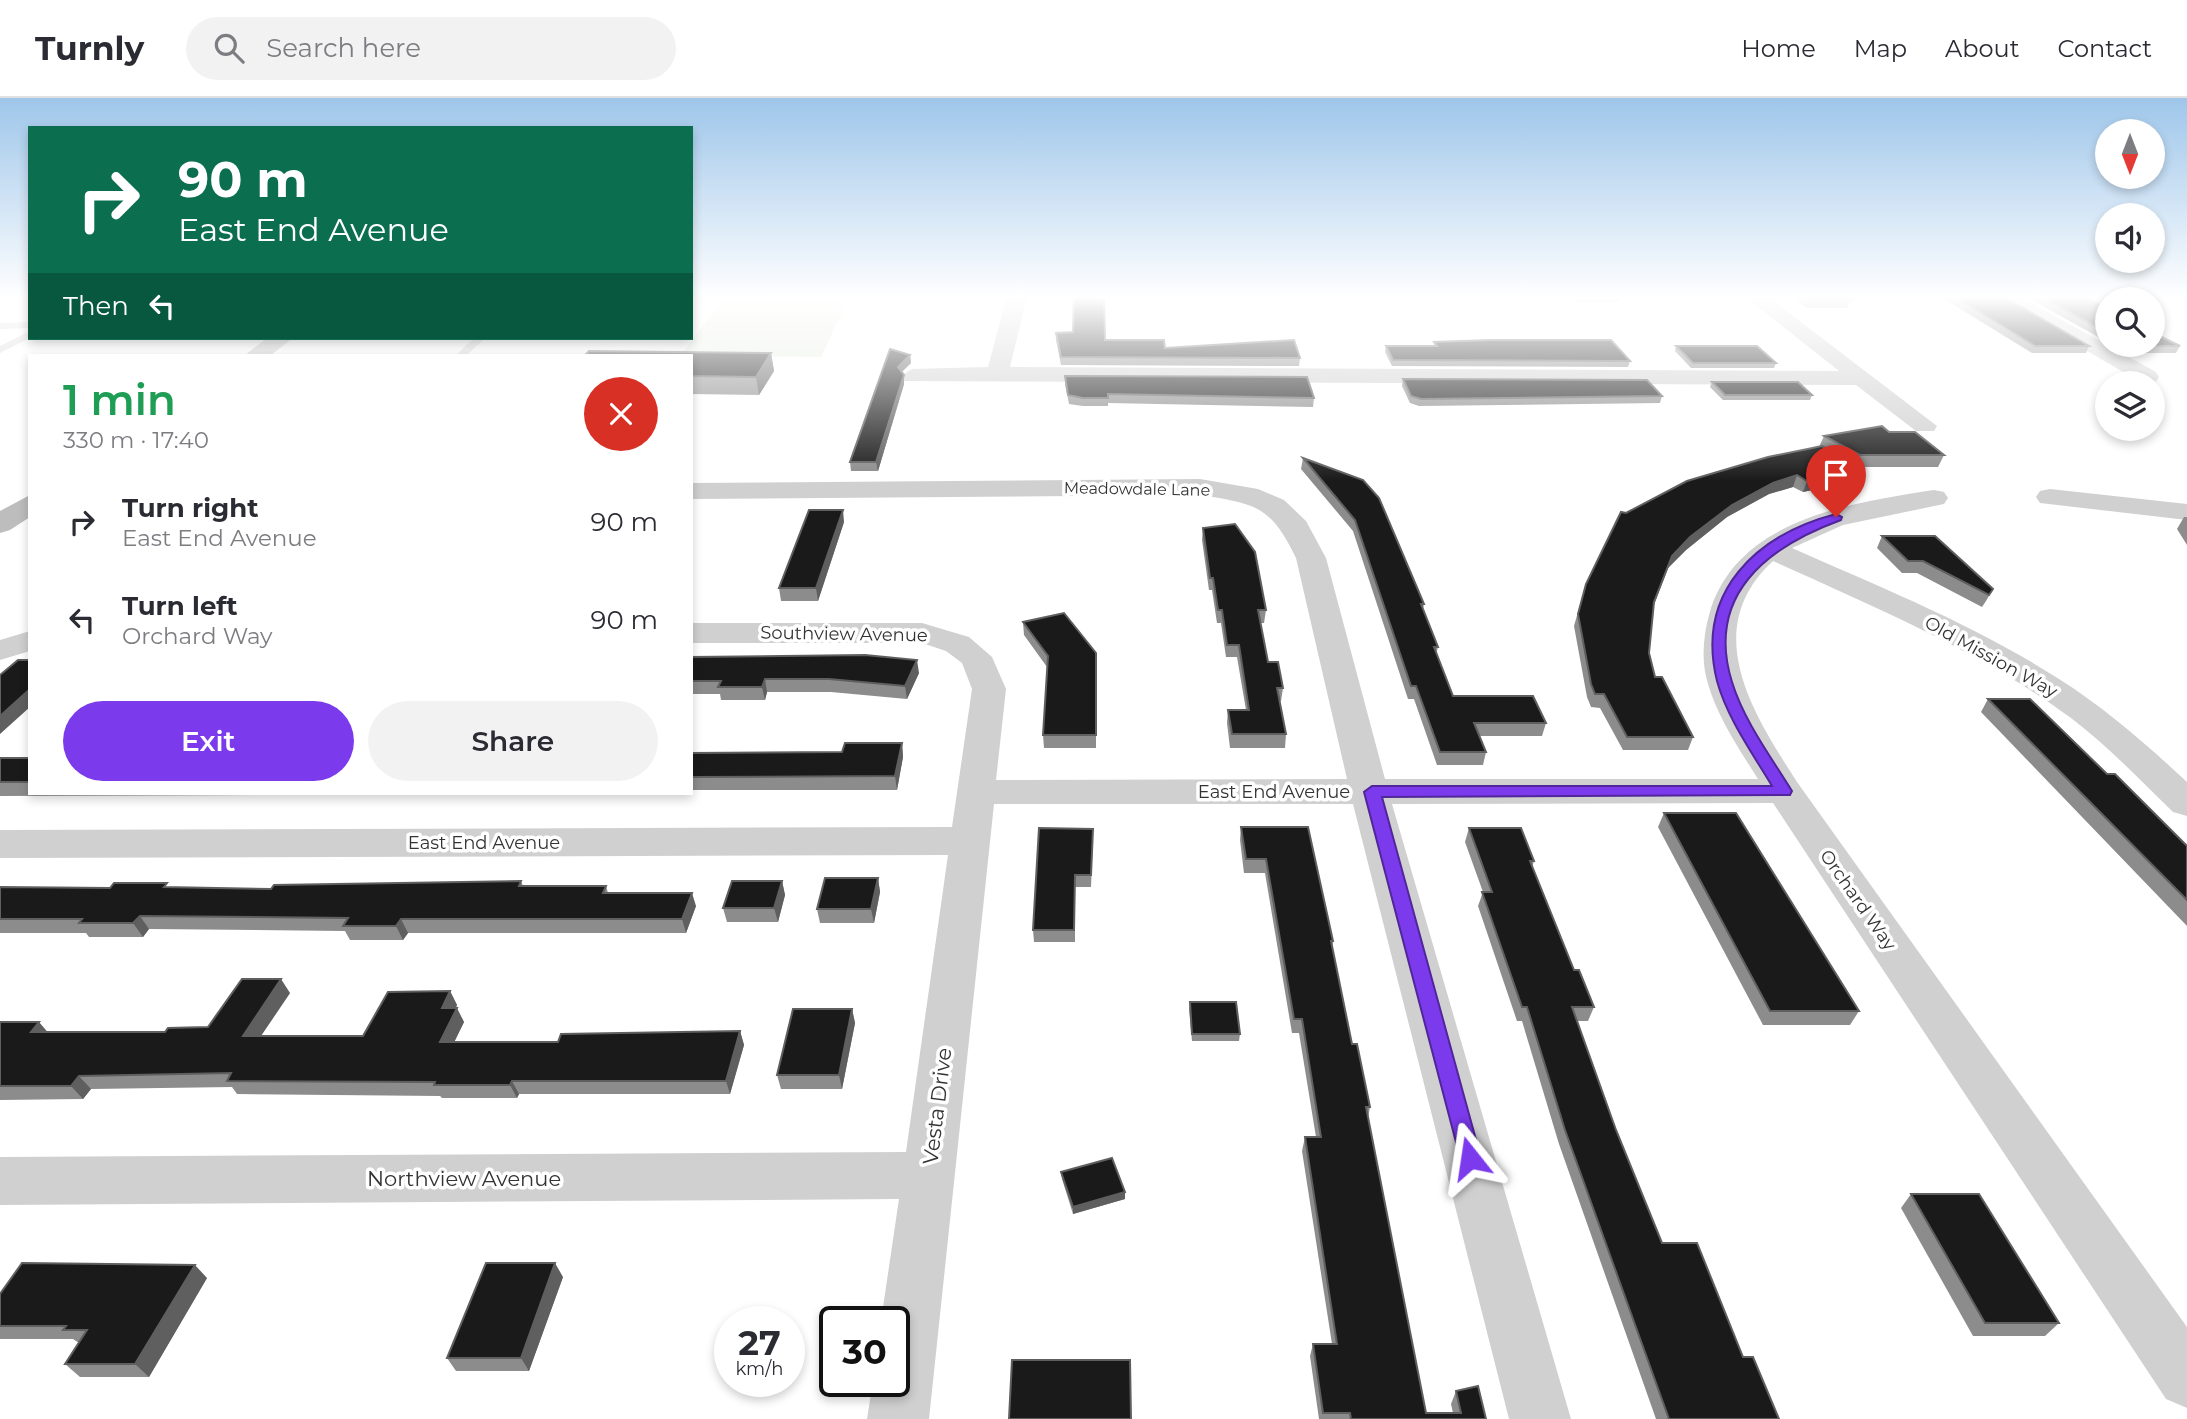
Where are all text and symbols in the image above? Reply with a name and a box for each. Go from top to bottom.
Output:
search box [186,17,676,80]
text: Turnly [35,28,144,68]
icon: search [210,29,248,67]
text: Search here [266,32,421,64]
text: Home [1741,34,1816,63]
text: Map [1854,34,1907,63]
text: About [1945,34,2019,63]
text: Contact [2057,34,2152,63]
north arrow [2095,119,2165,189]
map controls [2095,119,2165,441]
text: 90 m [178,150,308,209]
icon: right [63,154,154,245]
button: sound [2095,203,2165,273]
text: East End Avenue [178,210,449,249]
icon: left [143,287,181,325]
button: search [2095,287,2165,357]
text: Then [63,290,129,322]
button: layers [2095,371,2165,441]
text: 1 min [63,374,176,426]
button: close [584,377,658,451]
text: 330 m · 17:40 [63,426,209,454]
pin [1806,445,1866,517]
icon: arrive [1817,456,1855,494]
street label: Meadowdale Lane [1064,478,1210,500]
text: Turn right [122,492,258,524]
icon: right [63,503,101,541]
text: 90 m [591,506,658,538]
text: East End Avenue [122,524,317,552]
text: Turn left [122,590,238,622]
icon: left [63,601,101,639]
text: 90 m [591,604,658,636]
street label: Old Mission Way [1921,611,2061,703]
text: Orchard Way [122,622,273,650]
street label: Southview Avenue [760,622,928,646]
button: Exit [63,701,354,781]
button: Share [368,701,658,781]
street label: East End Avenue [1198,781,1350,803]
street label: East End Avenue [408,832,560,854]
street label: Orchard Way [1815,845,1901,955]
street label: Vesta Drive [917,1046,957,1166]
position arrow [1433,1121,1507,1195]
street label: Northview Avenue [367,1166,561,1191]
speed limit sign: 30 [819,1306,910,1397]
text: 27 [738,1321,781,1364]
text: km/h [735,1358,784,1380]

